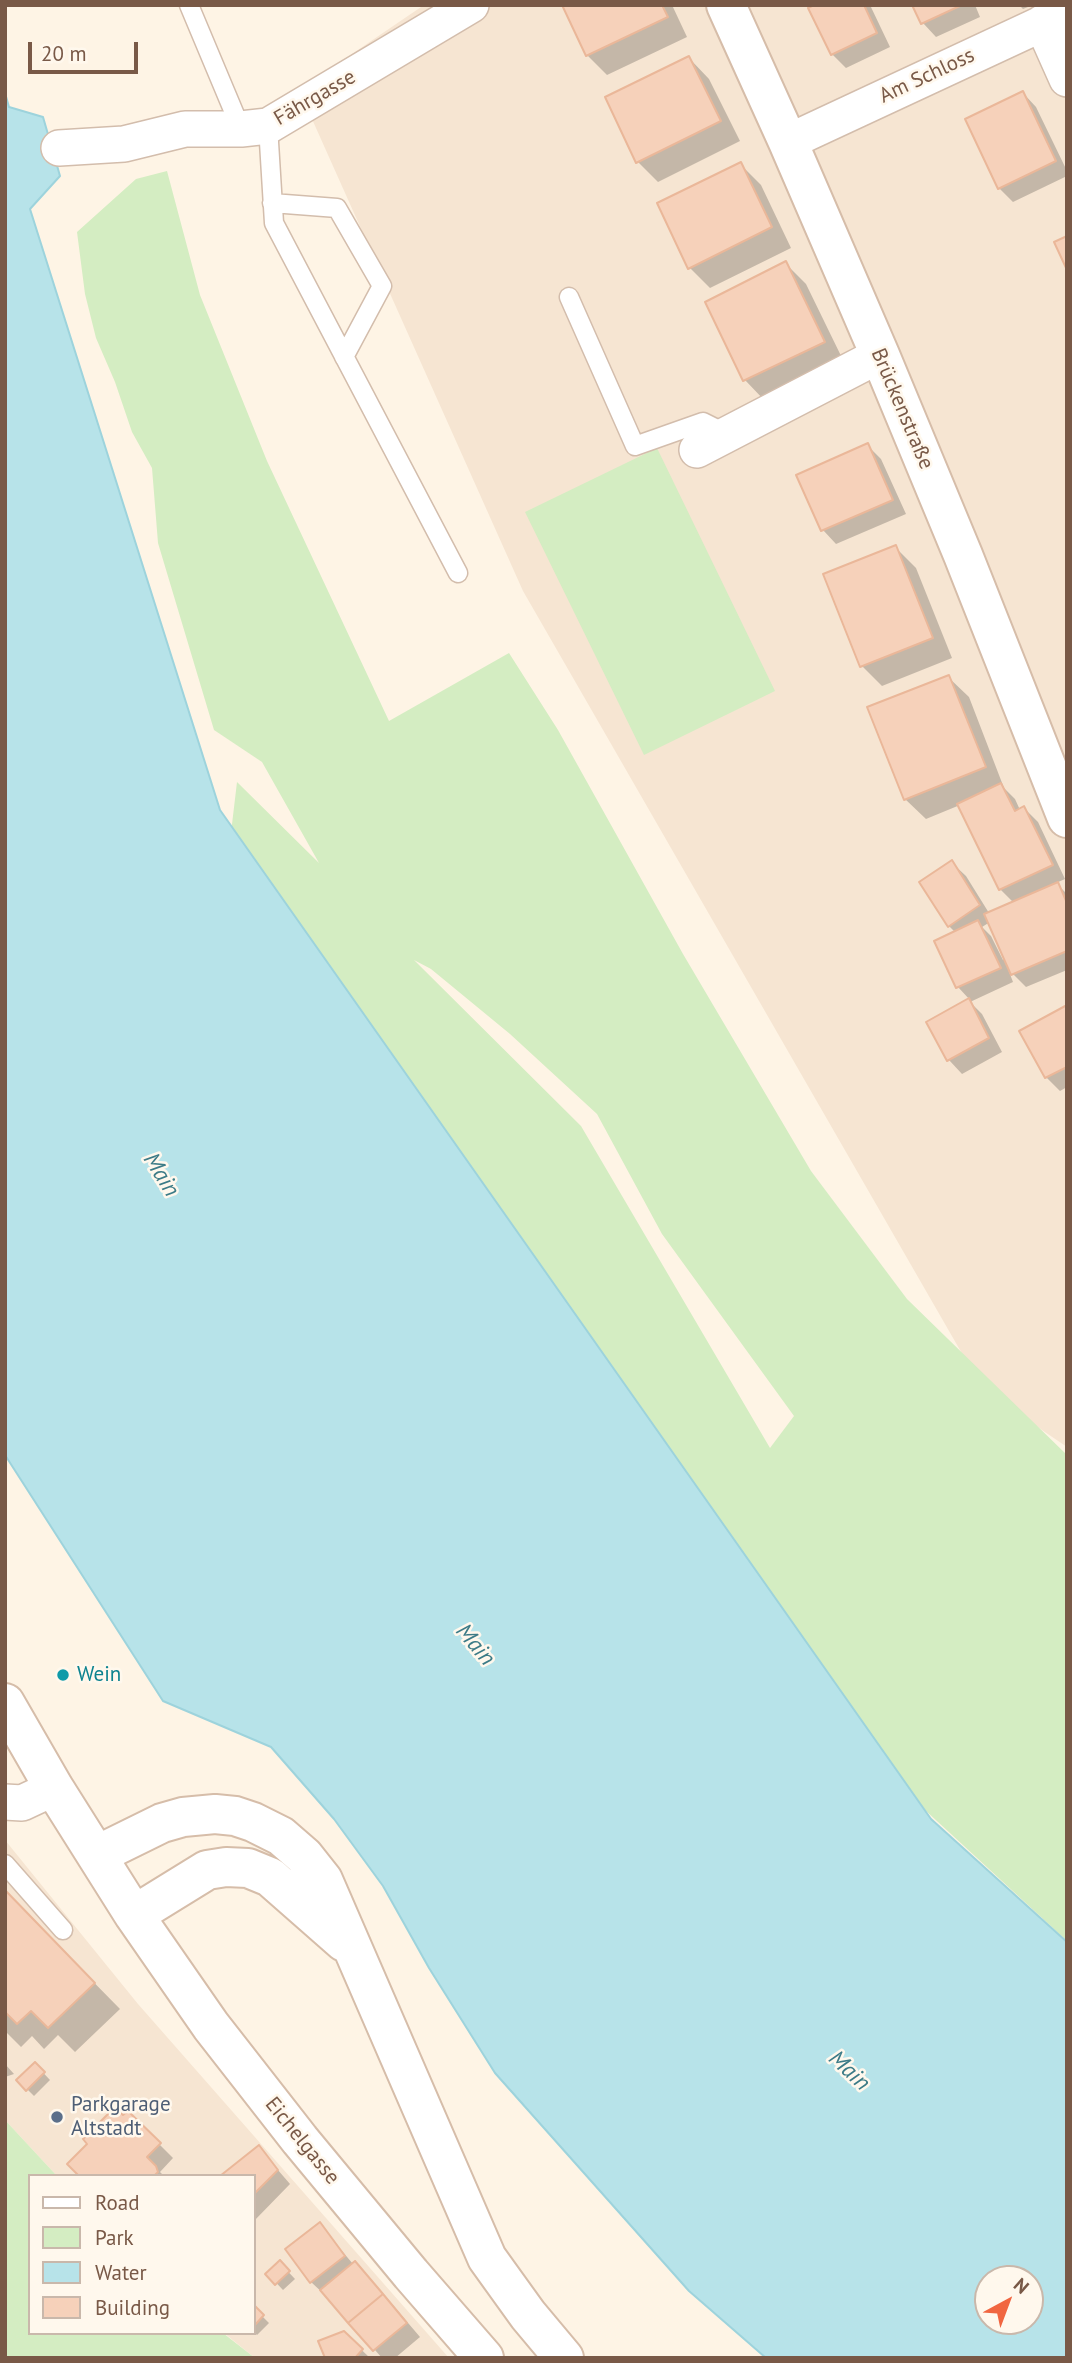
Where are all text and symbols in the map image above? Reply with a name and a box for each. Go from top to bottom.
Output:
scale bar [32,28,142,72]
text: 20 m [41,40,87,67]
street label: Am Schloss [875,43,979,109]
street label: Fährgasse [270,65,360,131]
street label: Brückenstraße [865,345,939,473]
water label: Main [137,1148,185,1202]
water label: Main [449,1618,501,1672]
place label: Wein [77,1662,121,1688]
marker: Wein [55,1667,71,1683]
water label: Main [823,2045,875,2097]
place label: Parkgarage Altstadt [71,2092,171,2142]
street label: Eichelgasse [259,2092,345,2190]
marker: Parkgarage Altstadt [49,2109,65,2125]
legend [28,2174,256,2335]
text: Road [95,2189,139,2216]
text: Park [95,2224,134,2251]
text: Water [95,2259,147,2286]
north arrow [974,2265,1044,2335]
text: N [1009,2273,1034,2299]
text: Building [95,2294,170,2321]

